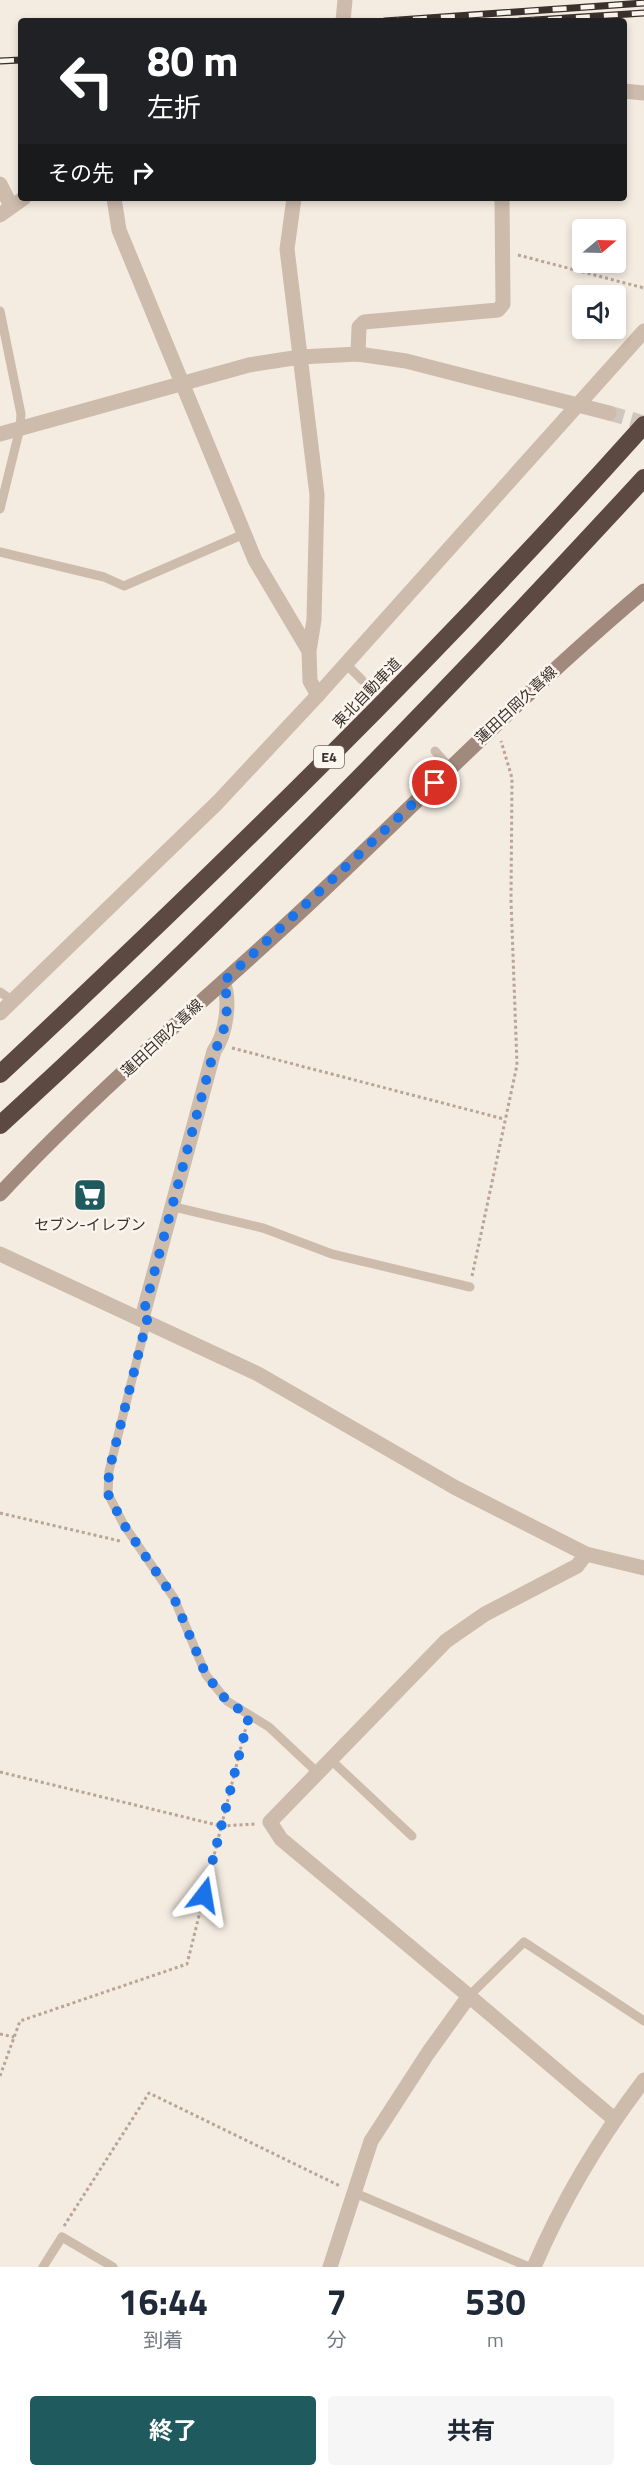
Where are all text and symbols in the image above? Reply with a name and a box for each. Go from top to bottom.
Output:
text: 80 m [147,28,239,92]
icon: left [48,42,126,120]
text: 左折 [147,86,201,127]
text: その先 [48,156,114,190]
icon: right [126,156,159,189]
north arrow [572,219,626,273]
map controls [572,219,626,339]
button: sound [572,285,626,339]
street label: 東北自動車道 [327,652,406,733]
street label: 蓮田白岡久喜線 [469,660,562,749]
road number: E4 [314,746,344,768]
pin [409,757,460,808]
icon: arrive [418,766,451,799]
street label: 蓮田白岡久喜線 [115,993,208,1082]
supermarket icon: セブン-イレブン [72,1177,108,1213]
place label: セブン-イレブン [34,1213,146,1236]
position arrow [172,1863,236,1927]
text: 16:44 [118,2274,208,2329]
text: 7 [327,2274,347,2329]
text: 530 [465,2274,526,2329]
text: 到着 [143,2324,183,2355]
text: 分 [327,2324,347,2355]
text: m [487,2324,504,2355]
button: 終了 [30,2396,316,2465]
button: 共有 [328,2396,614,2465]

